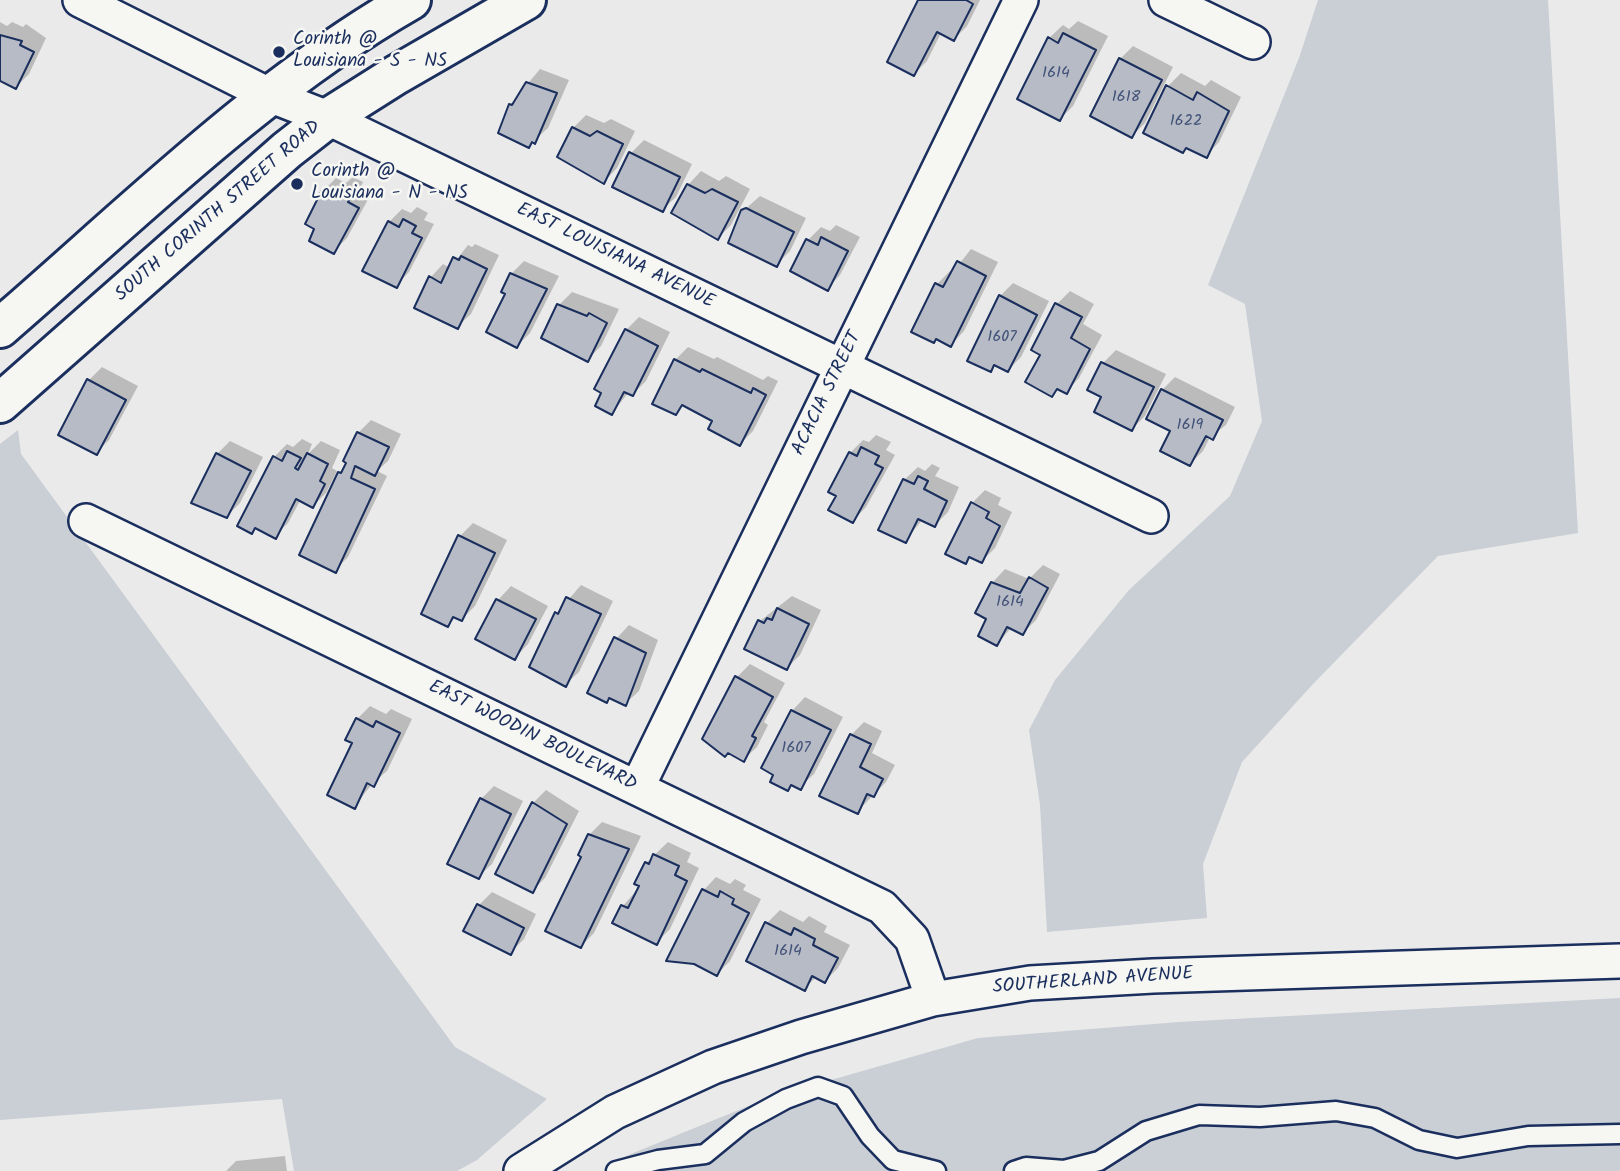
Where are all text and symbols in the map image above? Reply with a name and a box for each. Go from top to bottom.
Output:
place label: Corinth @ Louisiana - S - NS [293,30,447,74]
marker: Corinth @ Louisiana - S - NS [271,44,287,60]
house number: 1614 [1042,64,1070,84]
house number: 1618 [1112,88,1140,108]
house number: 1622 [1170,112,1202,132]
street label: SOUTH CORINTH STREET ROAD [112,116,326,308]
place label: Corinth @ Louisiana - N - NS [311,162,468,206]
marker: Corinth @ Louisiana - N - NS [289,176,305,192]
street label: EAST LOUISIANA AVENUE [512,199,718,315]
street label: ACACIA STREET [788,328,868,460]
house number: 1607 [987,328,1017,348]
house number: 1619 [1177,416,1203,436]
house number: 1614 [996,593,1024,613]
street label: EAST WOODIN BOULEVARD [424,677,640,797]
house number: 1607 [781,739,811,759]
house number: 1614 [774,942,802,962]
street label: SOUTHERLAND AVENUE [992,964,1194,1000]

